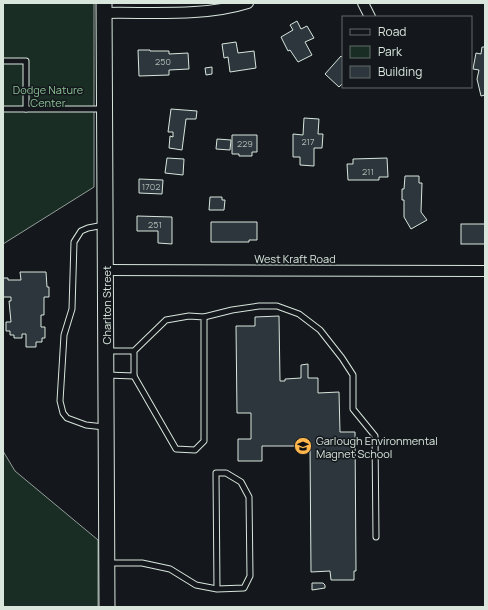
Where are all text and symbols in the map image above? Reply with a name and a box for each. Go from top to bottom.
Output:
legend [342,16,472,88]
text: Road [378,23,406,40]
text: Park [378,43,403,60]
house number: 250 [155,55,171,68]
text: Building [378,63,422,80]
park label: Dodge Nature Center [13,82,84,110]
house number: 217 [301,135,315,148]
house number: 229 [237,137,253,150]
house number: 211 [362,165,374,178]
house number: 1702 [142,180,160,193]
house number: 251 [148,218,162,231]
street label: West Kraft Road [254,251,336,266]
street label: Charlton Street [99,266,114,344]
place label: Garlough Environmental Magnet School [316,433,438,461]
school or university icon: Garlough Environmental Magnet School [293,436,313,456]

